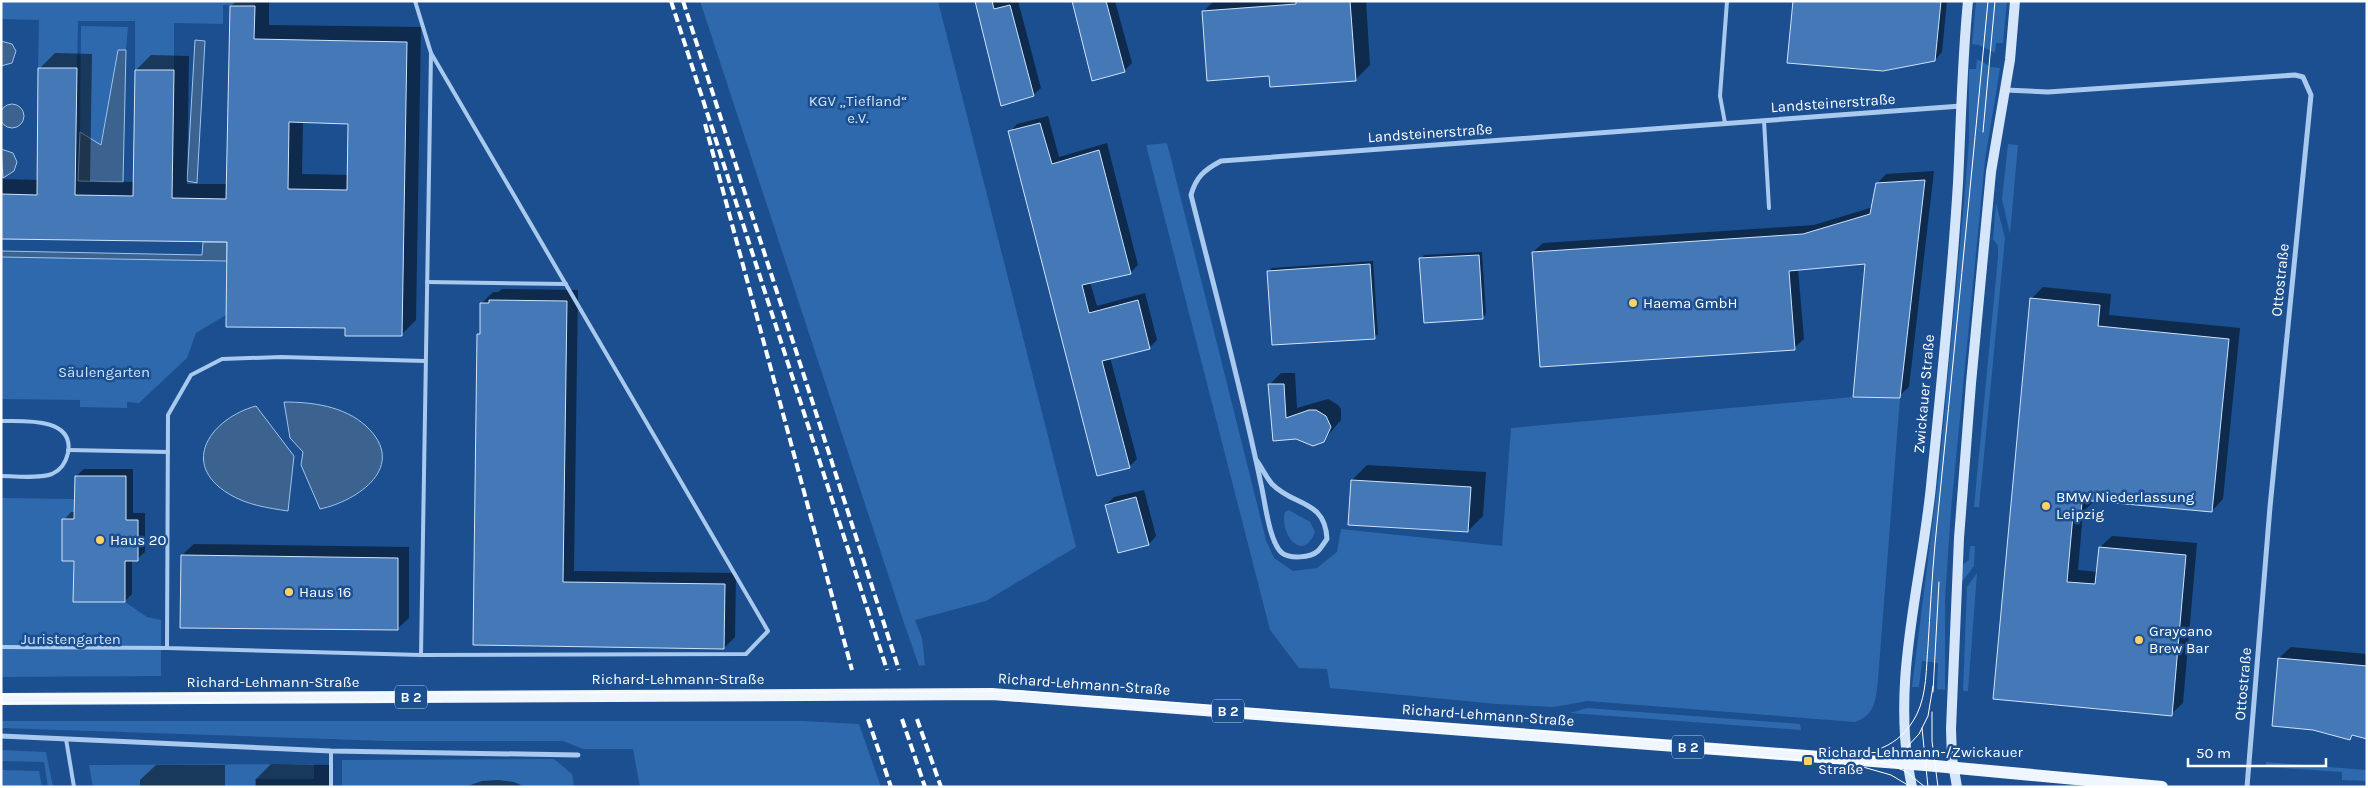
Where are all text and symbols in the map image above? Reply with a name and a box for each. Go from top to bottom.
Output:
street label: Landsteinerstraße [1770,90,1896,116]
park label: KGV „Tiefland“ e.V. [809,92,907,127]
street label: Landsteinerstraße [1367,120,1493,146]
street label: Ottostraße [2267,243,2293,317]
place label: Haema GmbH [1643,294,1737,312]
marker: Haema GmbH [1627,297,1639,309]
street label: Zwickauer Straße [1910,334,1938,454]
park label: Säulengarten [58,363,150,381]
place label: BMW Niederlassung Leipzig [2056,488,2195,523]
marker: BMW Niederlassung Leipzig [2040,500,2052,512]
place label: Haus 20 [110,531,167,549]
marker: Haus 20 [94,534,106,546]
place label: Haus 16 [299,583,351,601]
marker: Haus 16 [283,586,295,598]
place label: Graycano Brew Bar [2149,622,2213,657]
park label: Juristengarten [21,630,121,648]
marker: Graycano Brew Bar [2133,634,2145,646]
street label: Ottostraße [2231,647,2255,721]
street label: Richard-Lehmann-Straße [997,669,1171,699]
street label: Richard-Lehmann-Straße [592,670,764,688]
street label: Richard-Lehmann-Straße [187,673,359,691]
road number: B 2 [395,686,427,709]
road number: B 2 [1212,699,1244,722]
street label: Richard-Lehmann-Straße [1401,700,1575,730]
road number: B 2 [1672,736,1704,759]
scale bar [2188,736,2326,768]
place label: Richard-Lehmann-/Zwickauer Straße [1818,743,2024,778]
text: 50 m [2196,744,2231,762]
marker: Richard-Lehmann-/Zwickauer Straße [1802,755,1814,767]

